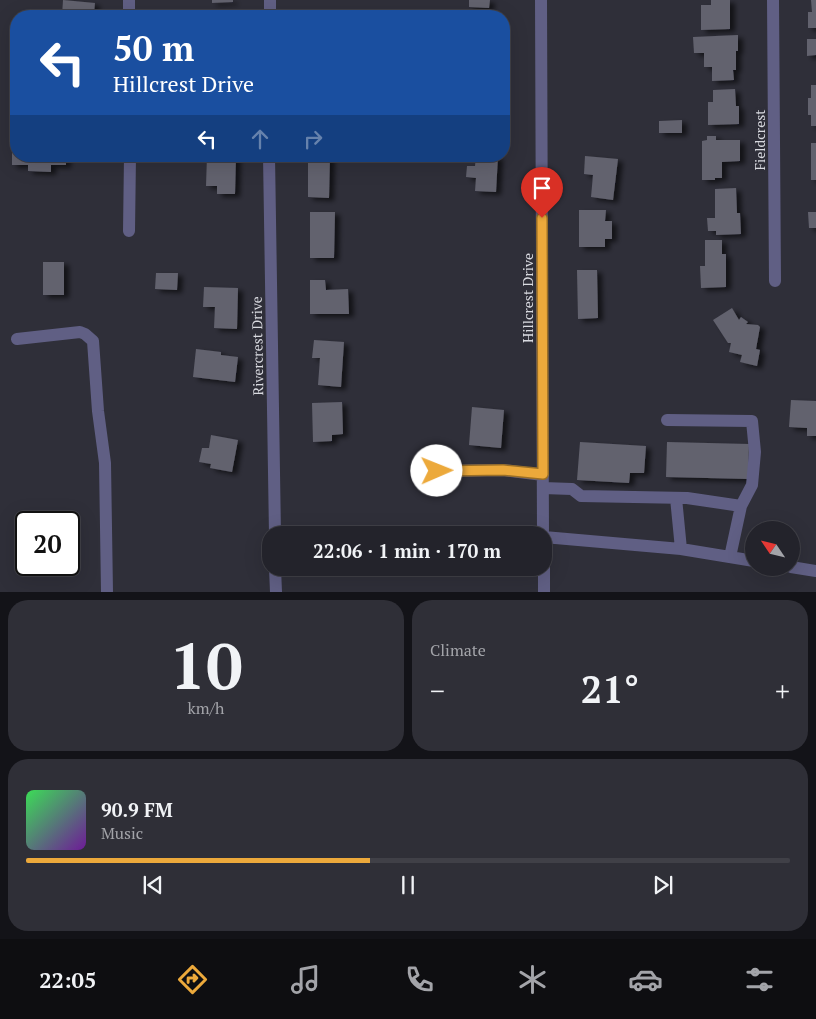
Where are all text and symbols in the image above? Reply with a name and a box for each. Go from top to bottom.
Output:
text: 50 m [113,25,194,71]
icon: left [30,30,95,95]
text: Hillcrest Drive [113,69,254,98]
street label: Fieldcrest [750,109,769,171]
icon: left [193,125,221,153]
icon: ahead [246,125,274,153]
icon: right [299,125,327,153]
pin [521,167,563,218]
icon: arrive [528,174,556,202]
street label: Hillcrest Drive [518,253,537,343]
street label: Rivercrest Drive [247,296,267,396]
position arrow [410,444,462,496]
speed limit sign: 20 [15,511,80,576]
north arrow [745,521,800,576]
map controls [745,521,800,576]
text: 22:06 · 1 min · 170 m [313,538,501,563]
text: 10 [169,621,243,708]
text: Climate [430,639,486,661]
text: 21° [581,664,639,714]
text: − [430,672,445,709]
text: + [775,672,790,709]
text: km/h [188,697,224,719]
text: 90.9 FM [101,797,173,822]
text: Music [101,822,143,844]
icon: previous [139,871,167,899]
icon: pause [394,871,422,899]
icon: next [649,871,677,899]
icon: directions [175,962,210,997]
icon: music [288,962,323,997]
icon: phone [402,962,437,997]
icon: climate [515,962,550,997]
icon: car [628,962,663,997]
icon: filters [742,962,777,997]
text: 22:05 [39,965,96,994]

